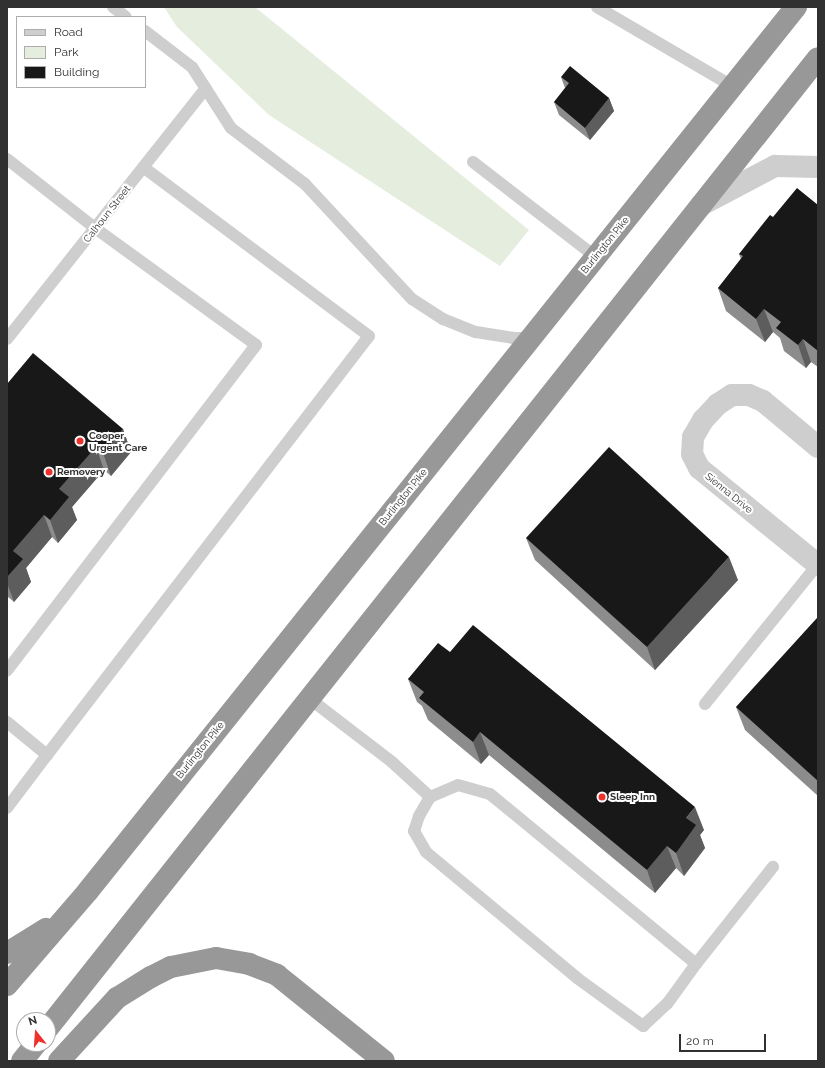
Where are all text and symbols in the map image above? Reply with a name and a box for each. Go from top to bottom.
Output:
legend [16,16,146,88]
text: Road [54,25,83,39]
text: Park [54,45,79,59]
text: Building [54,65,100,79]
street label: Calhoun Street [81,183,133,245]
street label: Burlington Pike [578,214,632,276]
place label: Cooper Urgent Care [89,429,147,452]
marker: Cooper Urgent Care [74,435,86,447]
place label: Removery [57,466,105,478]
street label: Burlington Pike [376,466,430,528]
marker: Removery [44,467,54,477]
street label: Sienna Drive [703,470,755,516]
street label: Burlington Pike [173,719,227,781]
place label: Sleep Inn [610,791,655,803]
marker: Sleep Inn [597,792,607,802]
north arrow [16,1012,56,1052]
text: N [27,1014,39,1028]
scale bar [681,1026,768,1052]
text: 20 m [686,1034,714,1048]

